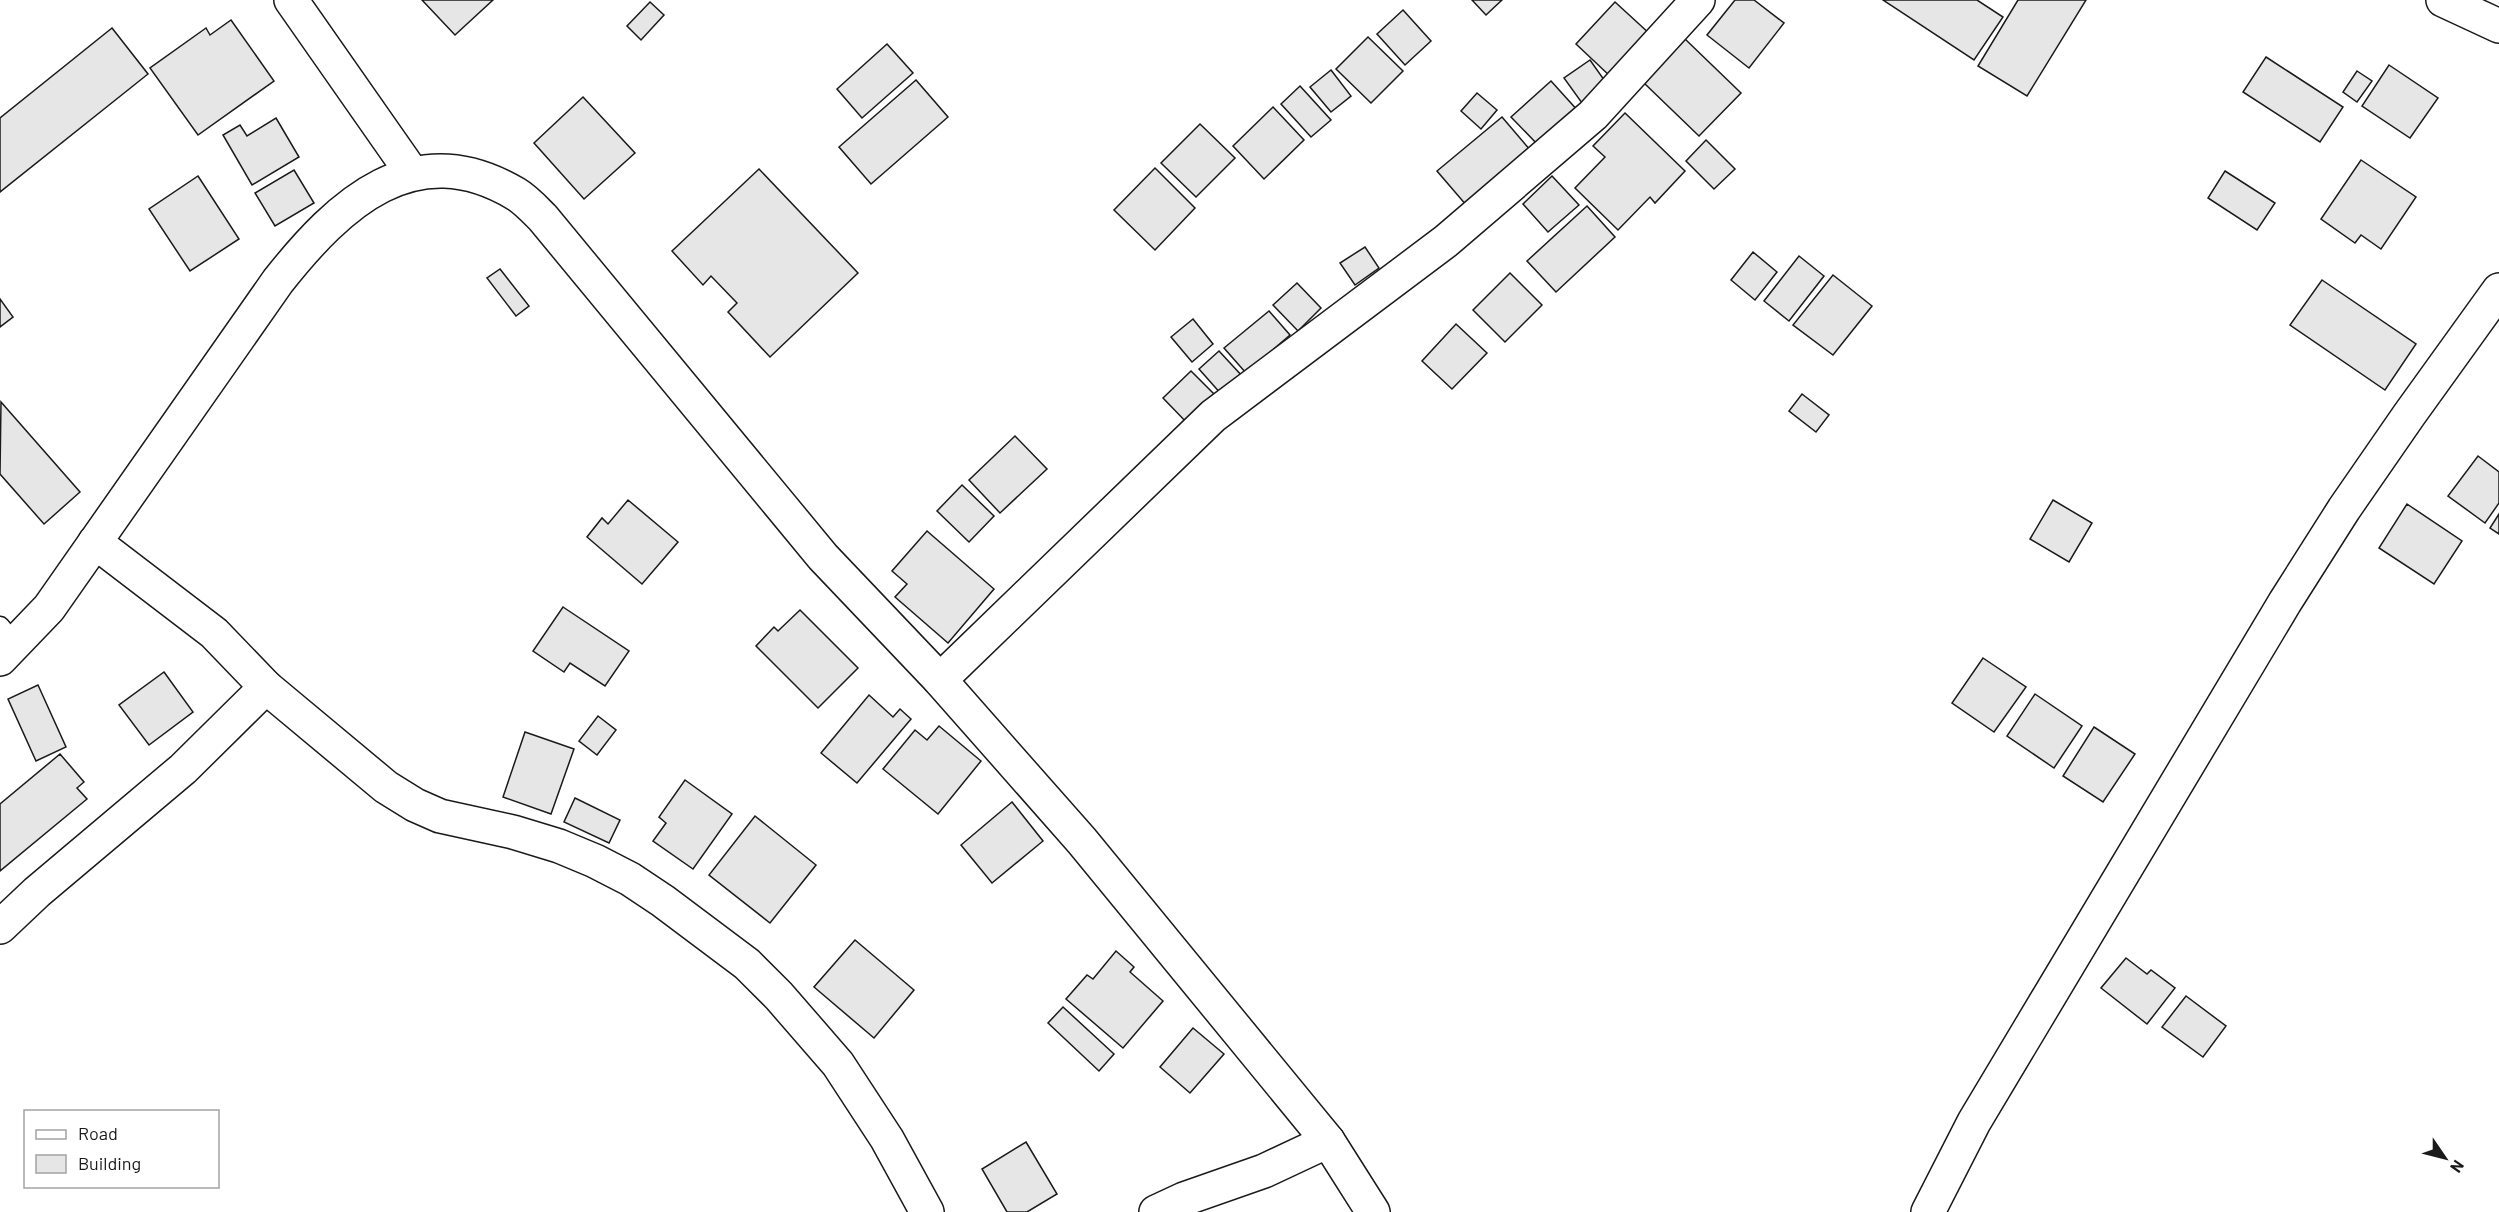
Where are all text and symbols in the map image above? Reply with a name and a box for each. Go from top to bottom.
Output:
legend [24,1110,219,1188]
text: Road [78,1122,118,1144]
north arrow [2415,1128,2475,1188]
text: Building [78,1152,141,1174]
text: N [2447,1157,2469,1177]

